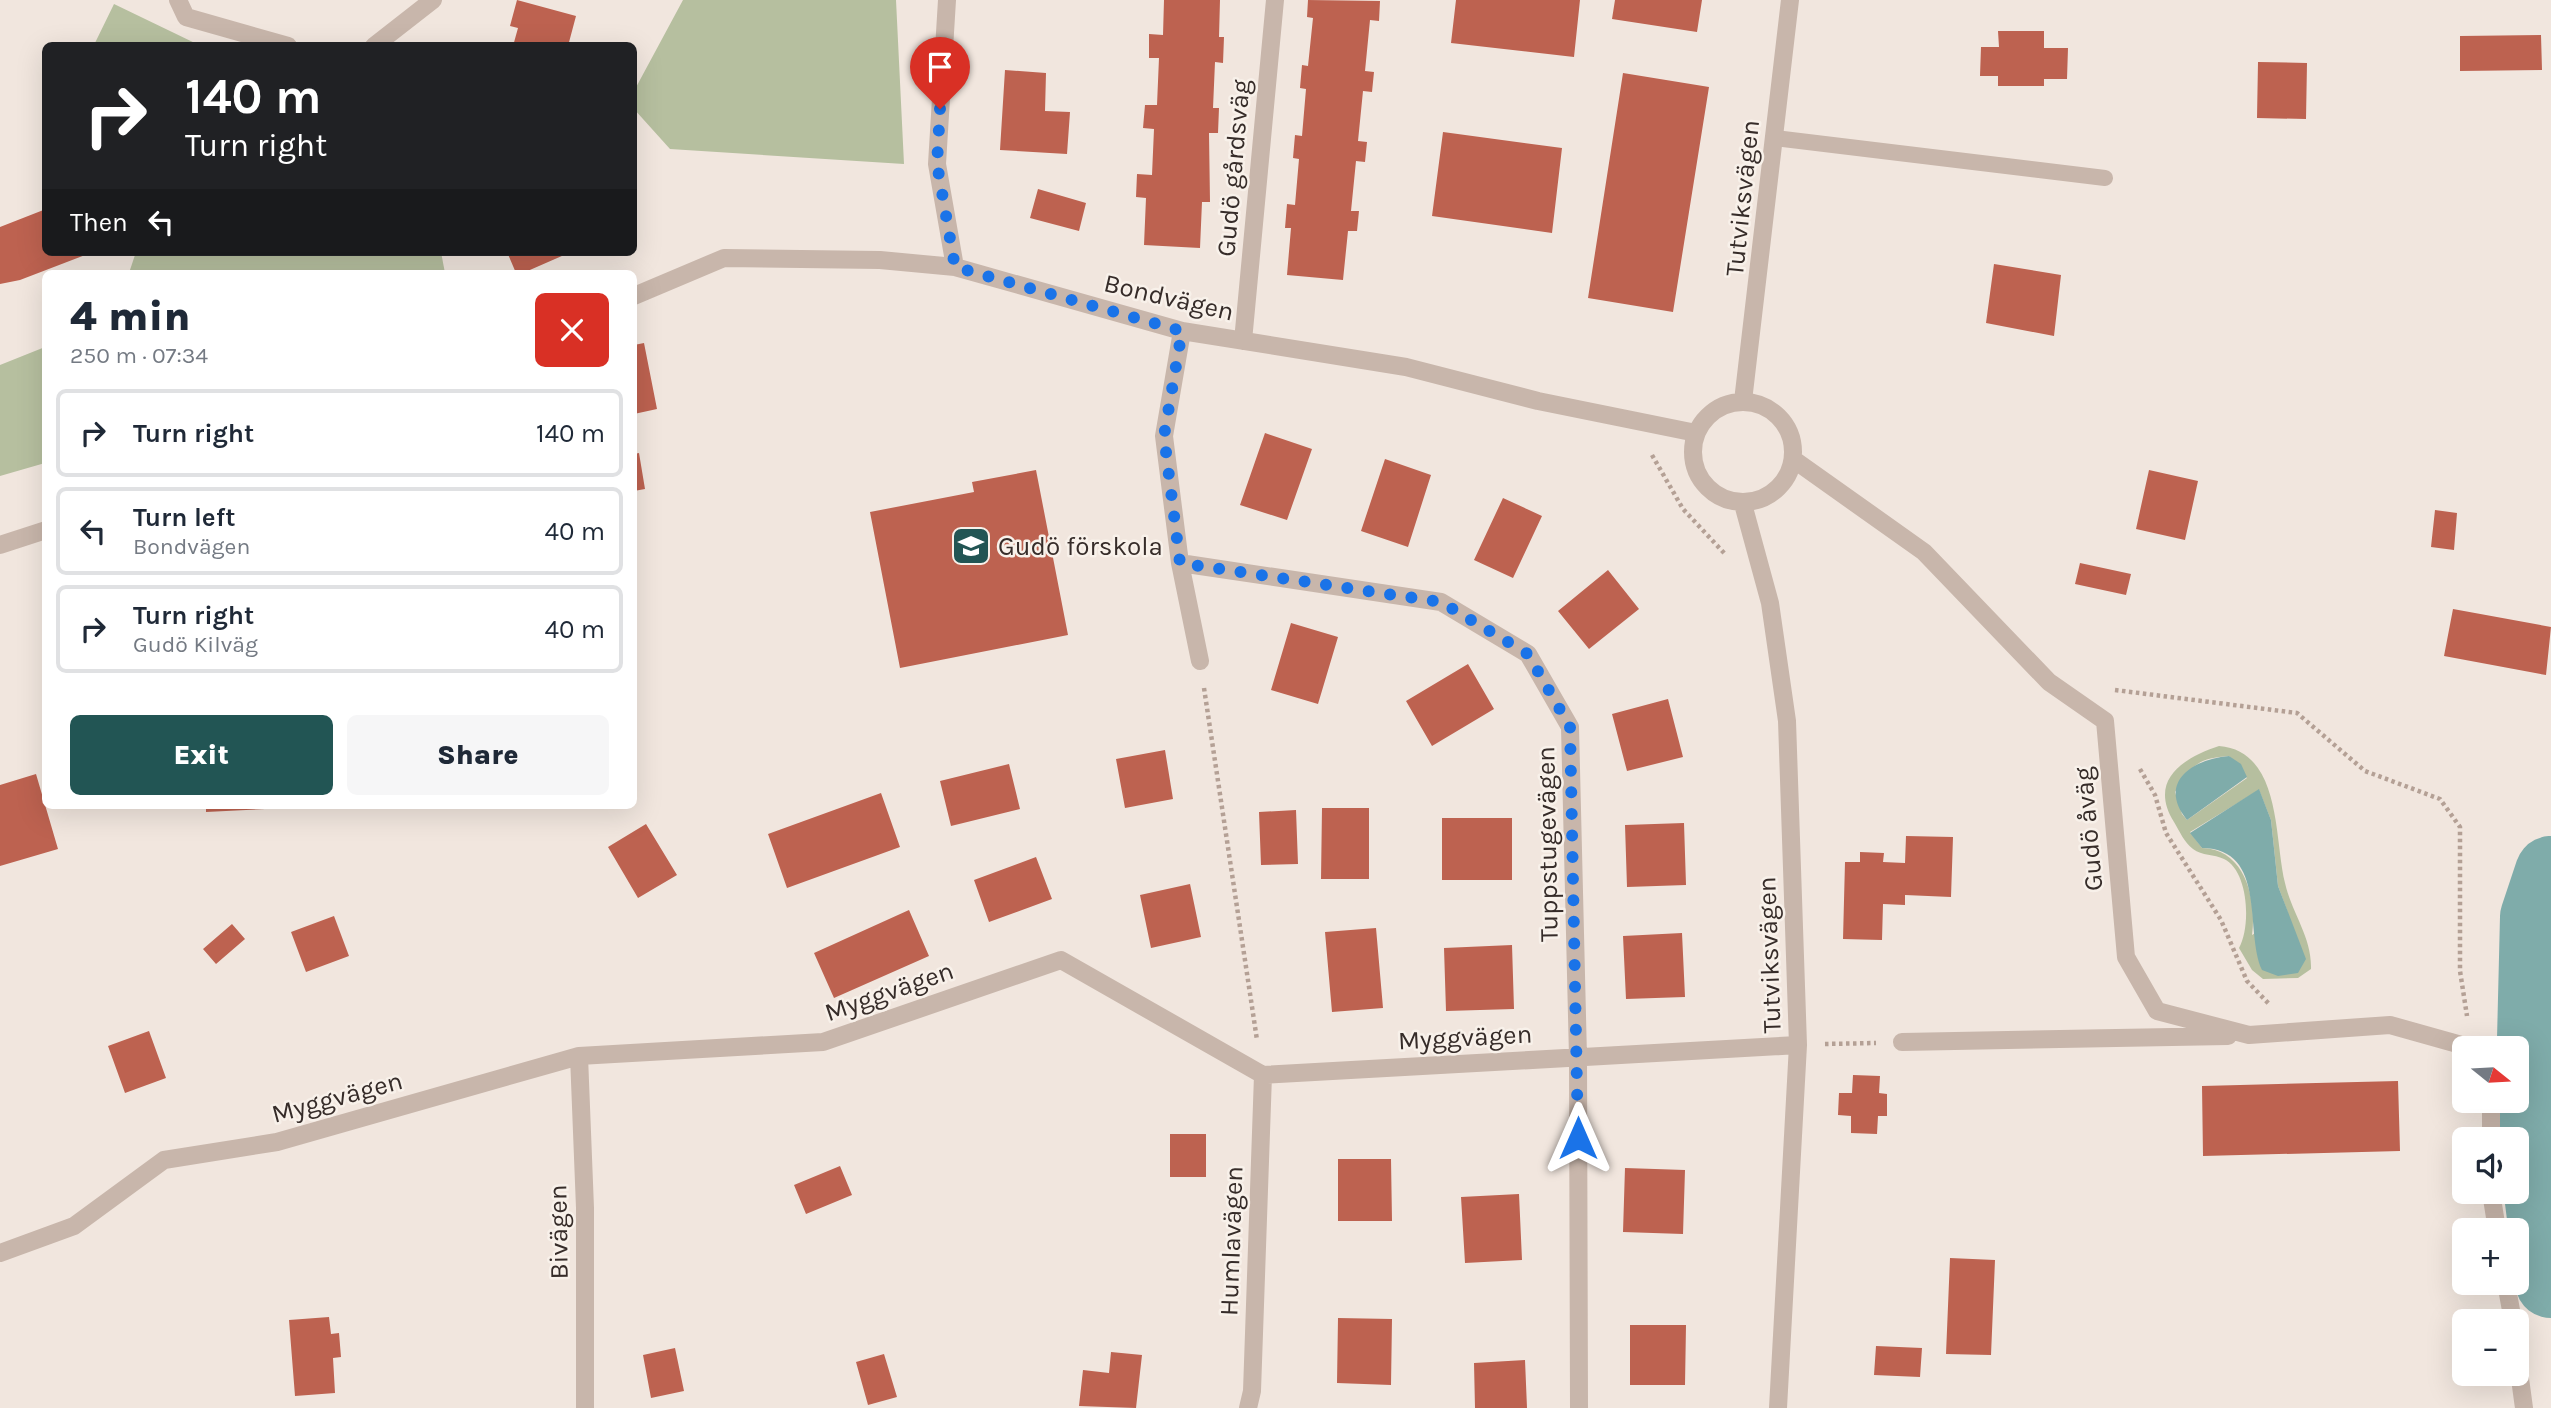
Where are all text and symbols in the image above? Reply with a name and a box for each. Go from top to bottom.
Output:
pin [910,37,970,109]
icon: arrive [921,48,959,86]
text: 140 m [185,68,322,125]
icon: right [70,70,161,161]
street label: Gudö gårdsväg [1210,78,1257,258]
street label: Tutviksvägen [1719,118,1766,278]
text: Turn right [185,127,327,164]
icon: left [142,203,180,241]
text: Then [70,207,128,238]
street label: Bondvägen [1101,267,1237,327]
text: 4 min [70,291,191,341]
button: close [535,293,609,367]
text: 250 m · 07:34 [70,342,208,369]
icon: right [74,414,112,452]
text: Turn right [133,418,254,449]
text: 140 m [536,418,605,449]
text: Turn left [133,502,235,533]
icon: left [74,512,112,550]
text: 40 m [545,516,605,547]
school or university icon: Gudö förskola [950,525,992,567]
place label: Gudö förskola [998,531,1163,562]
text: Bondvägen [133,533,250,560]
text: Turn right [133,600,254,631]
icon: right [74,610,112,648]
text: 40 m [545,614,605,645]
text: Gudö Kilväg [133,631,258,658]
button: Exit [70,715,333,795]
button: Share [347,715,609,795]
street label: Tuppstugevägen [1530,746,1565,942]
street label: Gudö åväg [2068,765,2109,892]
street label: Tutviksvägen [1751,876,1788,1034]
street label: Myggvägen [821,955,958,1028]
street label: Myggvägen [1397,1019,1533,1056]
north arrow [2452,1036,2529,1113]
map controls [2452,1036,2529,1386]
street label: Myggvägen [268,1065,406,1130]
position arrow [1541,1101,1615,1175]
button: sound [2452,1127,2529,1204]
street label: Humlavägen [1213,1165,1250,1317]
street label: Bivägen [542,1184,575,1280]
button: + [2452,1218,2529,1295]
button: − [2452,1309,2529,1386]

